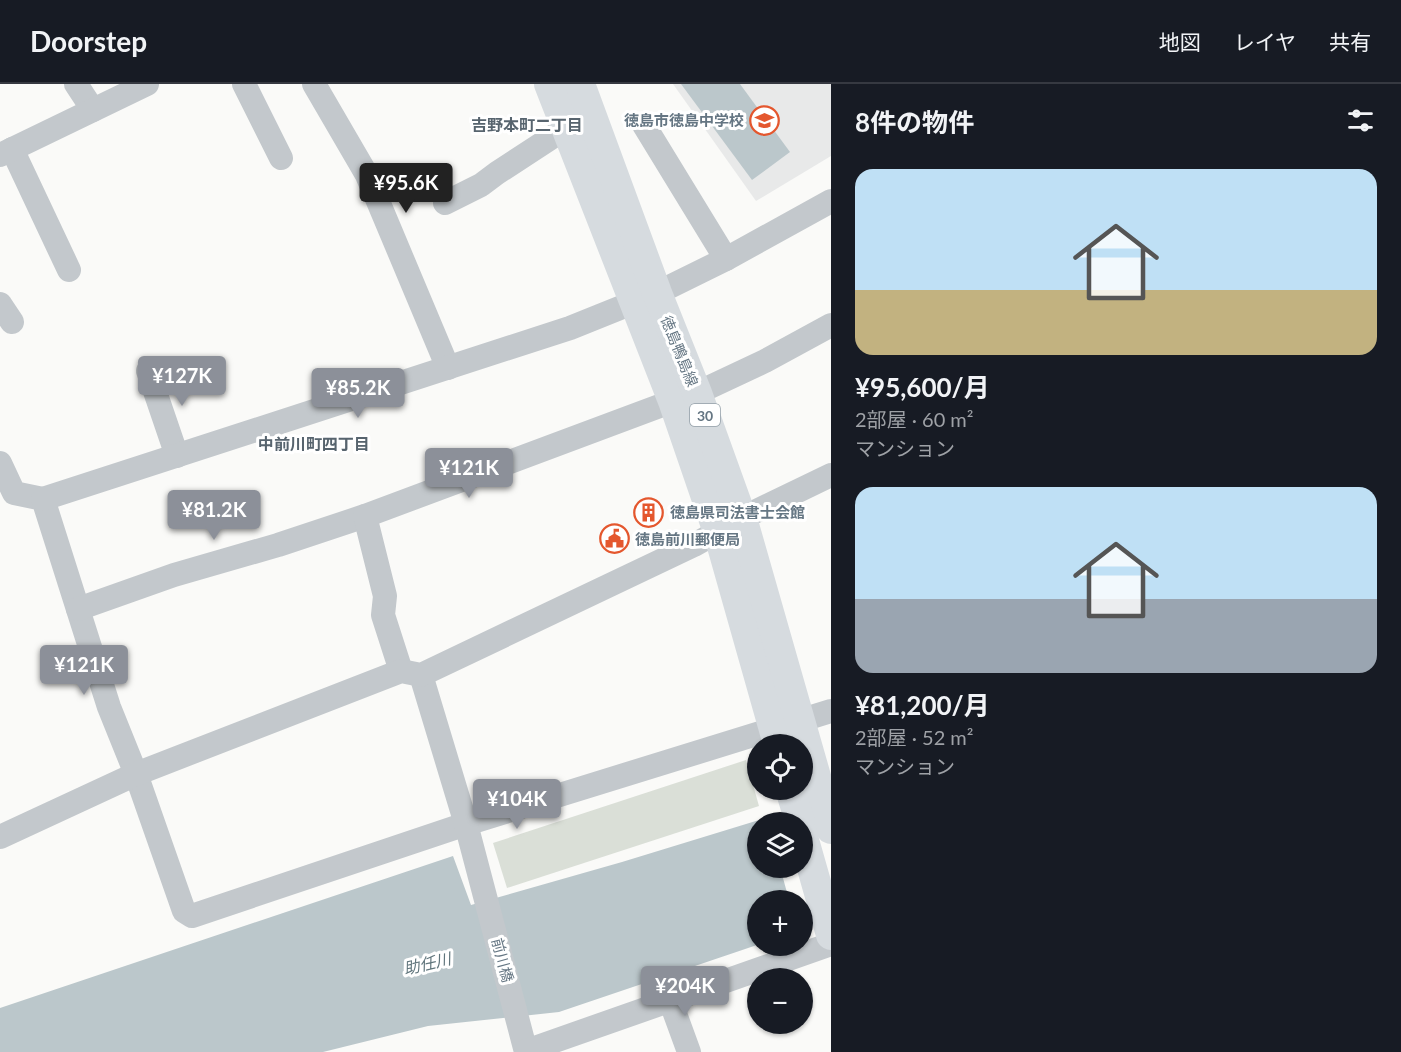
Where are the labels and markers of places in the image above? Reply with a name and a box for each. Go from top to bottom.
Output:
school or university icon: 徳島市徳島中学校 [749,104,781,136]
place label: 徳島市徳島中学校 [624,111,744,129]
pin: ¥95.6K [357,163,455,214]
pin: ¥127K [140,356,224,407]
pin: ¥85.2K [309,368,407,419]
pin: ¥121K [427,448,511,499]
pin: ¥81.2K [165,490,263,541]
building icon: 徳島県司法書士会館 [633,496,665,528]
place label: 徳島県司法書士会館 [670,503,805,521]
public building icon: 徳島前川郵便局 [598,523,630,555]
place label: 徳島前川郵便局 [635,530,740,548]
pin: ¥121K [42,645,126,696]
pin: ¥104K [475,779,559,830]
pin: ¥204K [643,966,727,1017]

